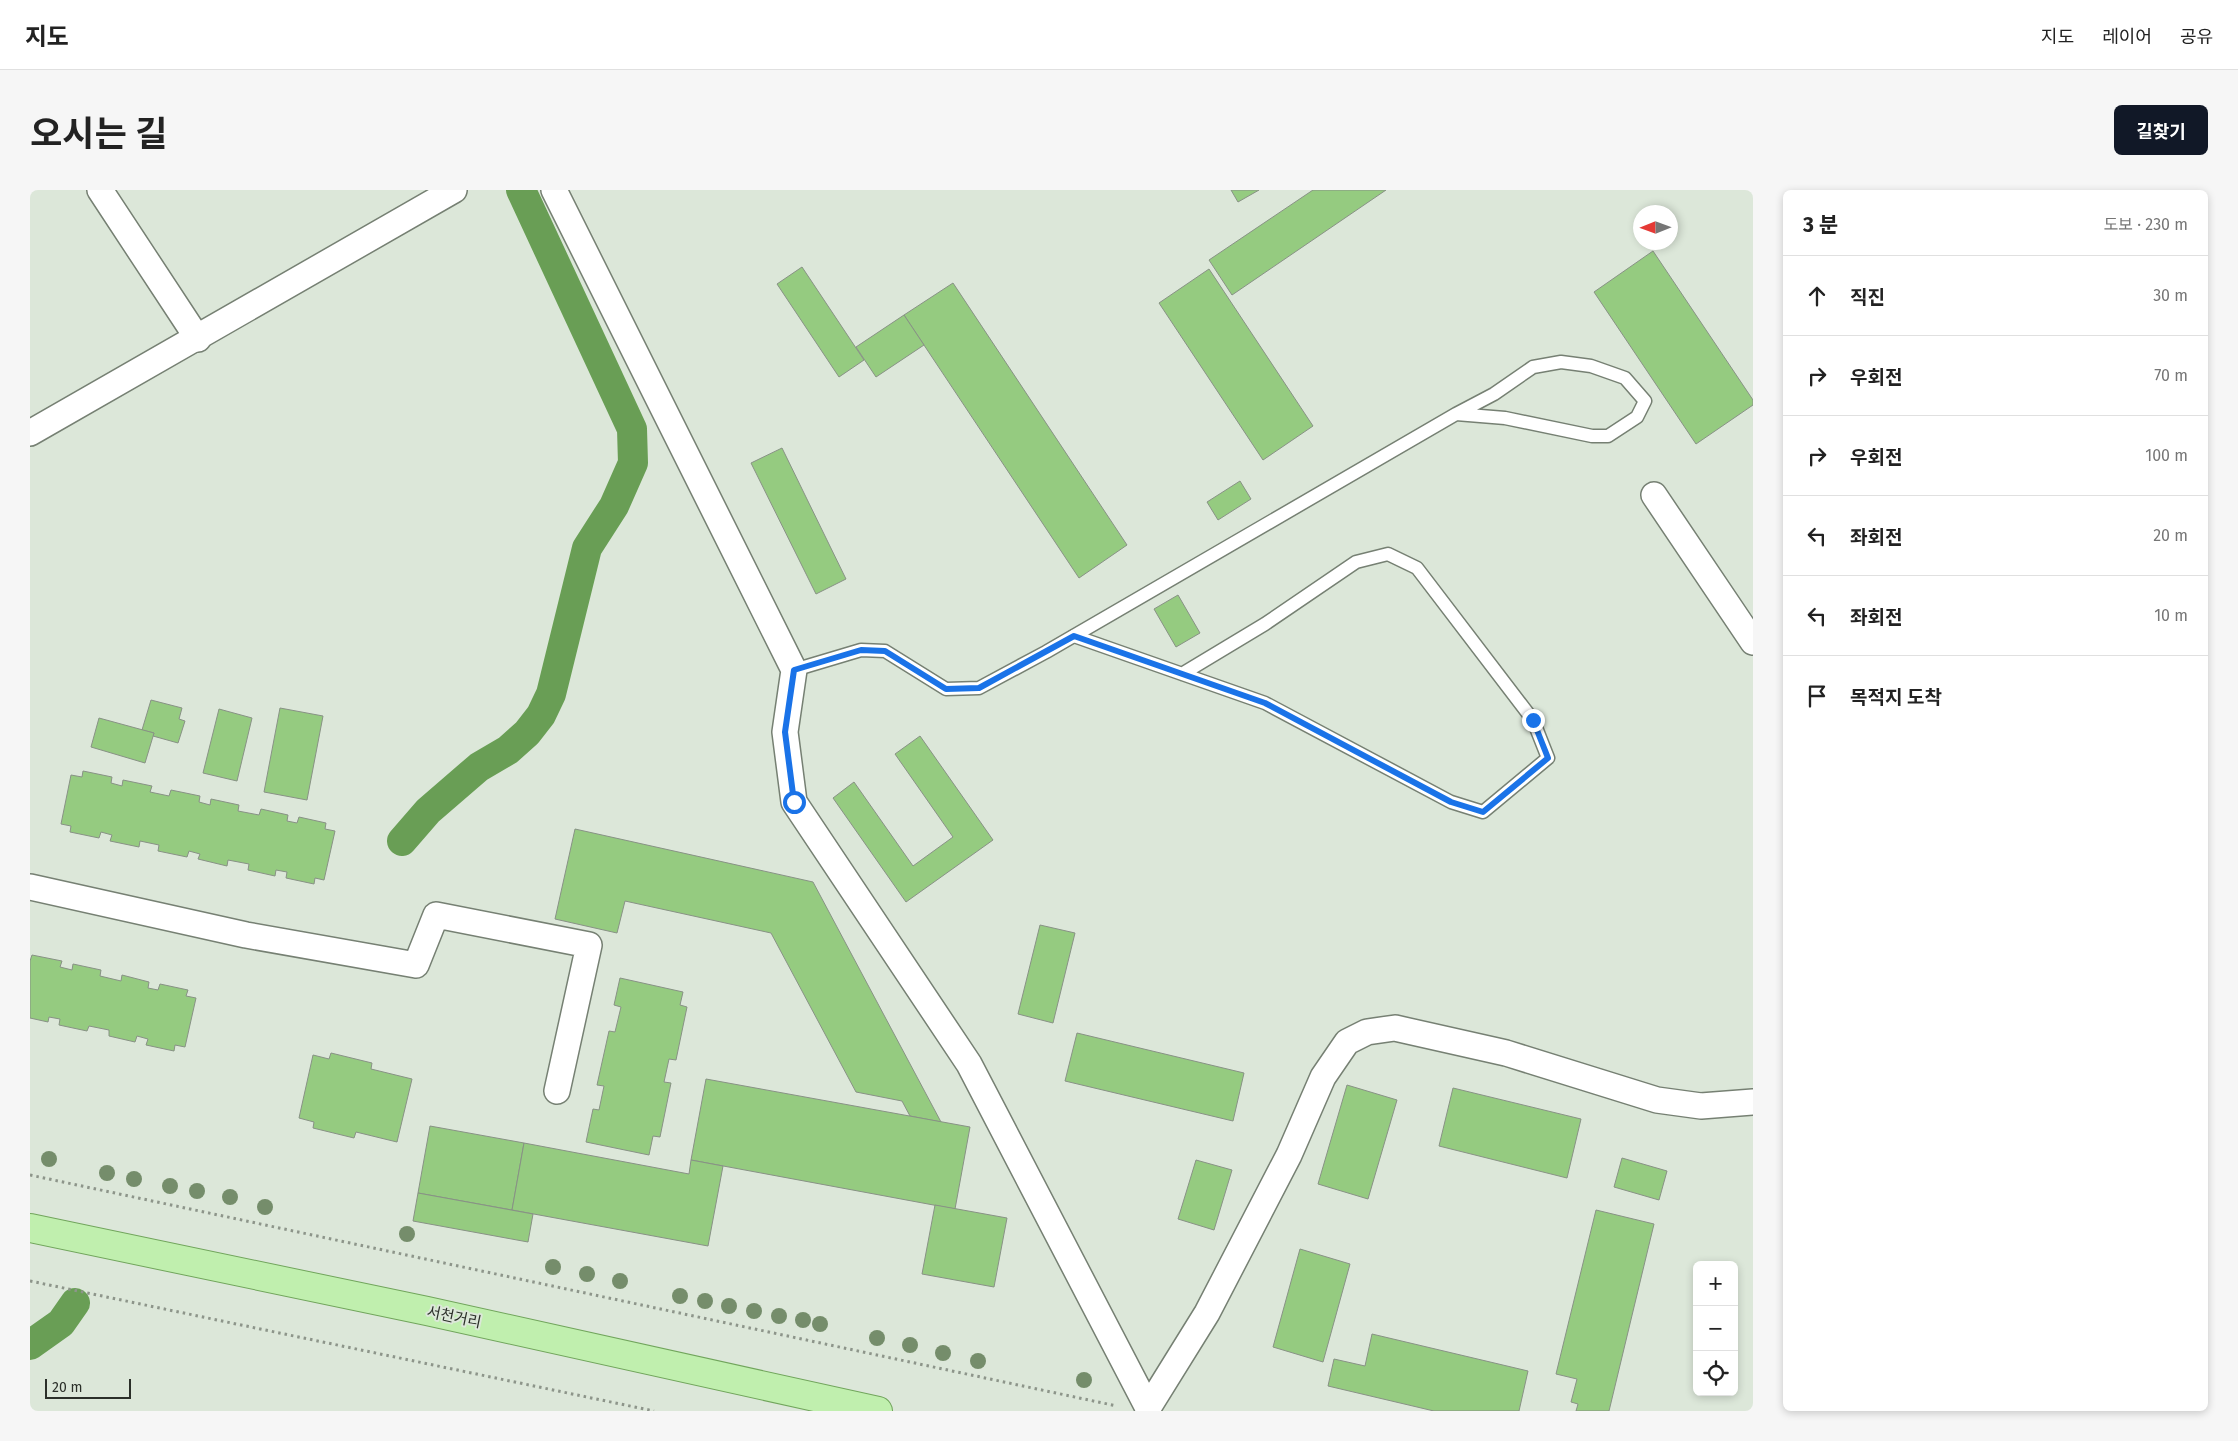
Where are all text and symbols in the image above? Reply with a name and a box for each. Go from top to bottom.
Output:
text: 지도 [25,23,69,51]
text: 지도 [2041,26,2074,48]
text: 레이어 [2102,26,2152,48]
text: 공유 [2180,26,2213,48]
button: 길찾기 [2114,105,2208,155]
text: 오시는 길 [30,113,167,155]
north arrow [1633,205,1678,250]
text: 3 분 [1803,212,1838,238]
text: 도보 · 230 m [2104,215,2188,234]
icon: ahead [1803,282,1831,310]
text: 직진 [1850,286,1885,309]
text: 30 m [2153,286,2188,305]
icon: right [1803,362,1831,390]
text: 우회전 [1850,366,1902,389]
text: 70 m [2154,366,2188,385]
icon: right [1803,442,1831,470]
text: 우회전 [1850,446,1902,469]
text: 100 m [2145,446,2188,465]
icon: left [1803,522,1831,550]
text: 좌회전 [1850,526,1902,549]
text: 20 m [2153,526,2188,545]
icon: left [1803,602,1831,630]
text: 좌회전 [1850,606,1902,629]
text: 10 m [2154,606,2188,625]
icon: arrive [1803,682,1831,710]
text: 목적지 도착 [1850,686,1942,709]
route end [1522,709,1545,732]
route start [783,791,806,814]
map controls [1693,1261,1738,1396]
button: + [1693,1261,1738,1306]
street label: 서천거리 [425,1302,483,1332]
button: − [1693,1306,1738,1351]
button: locate [1693,1351,1738,1396]
scale bar [45,1376,131,1399]
text: 20 m [52,1379,82,1396]

